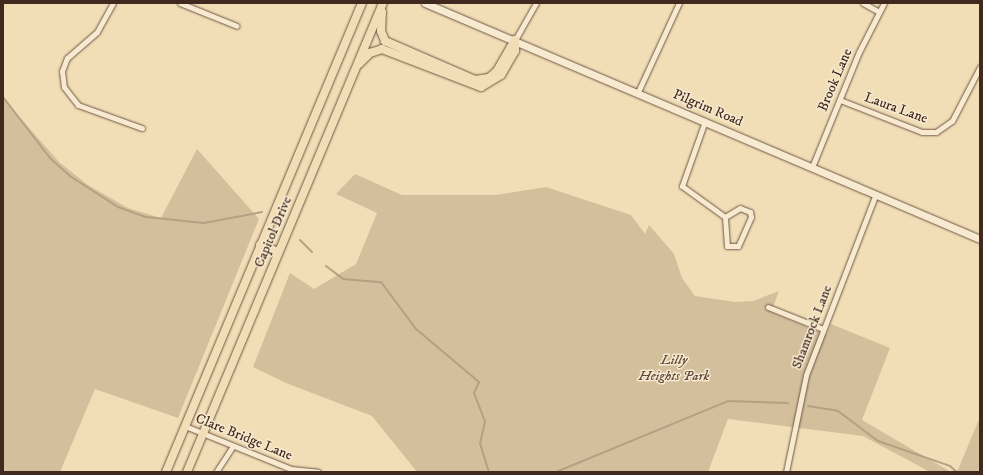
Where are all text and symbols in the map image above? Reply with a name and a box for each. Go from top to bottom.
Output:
street label: Brook Lane [814,46,856,114]
street label: Pilgrim Road [671,86,745,130]
street label: Laura Lane [862,89,930,127]
street label: Capitol Drive [251,194,295,270]
street label: Shamrock Lane [788,283,836,371]
park label: Lilly Heights Park [639,352,709,384]
street label: Clare Bridge Lane [193,410,295,464]

